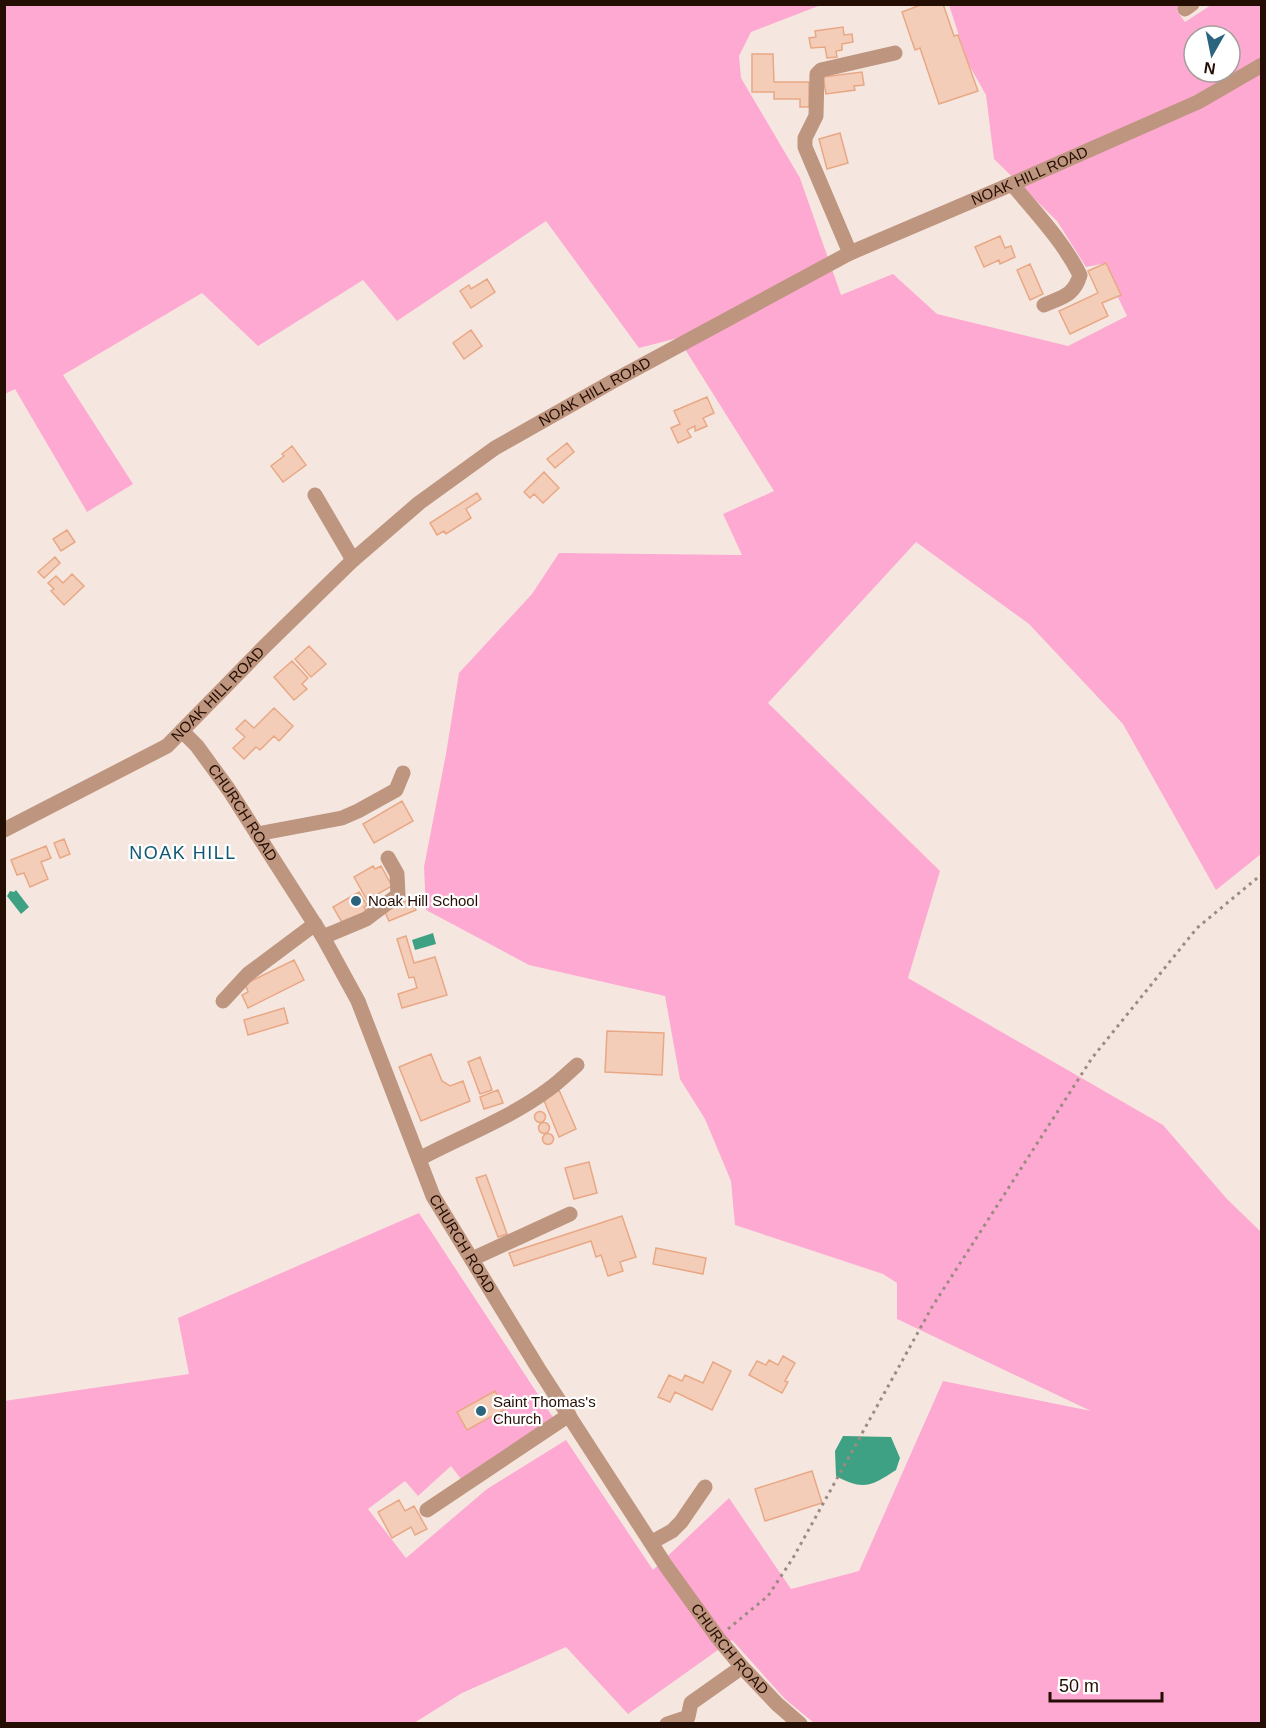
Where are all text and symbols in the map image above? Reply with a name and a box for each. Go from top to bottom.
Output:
north arrow [1182,24,1242,84]
text: N [1203,59,1217,78]
street label: NOAK HILL ROAD [969,143,1091,208]
street label: NOAK HILL ROAD [536,353,654,429]
street label: NOAK HILL ROAD [168,643,268,745]
street label: CHURCH ROAD [205,761,281,864]
district label: NOAK HILL [129,843,237,863]
place label: Noak Hill School [368,892,478,909]
marker: Noak Hill School [349,894,363,908]
street label: CHURCH ROAD [426,1191,499,1296]
place label: Saint Thomas's Church [493,1393,596,1427]
marker: Saint Thomas's Church [474,1404,488,1418]
street label: CHURCH ROAD [688,1600,772,1698]
scale bar [1050,1665,1162,1703]
text: 50 m [1059,1676,1099,1696]

